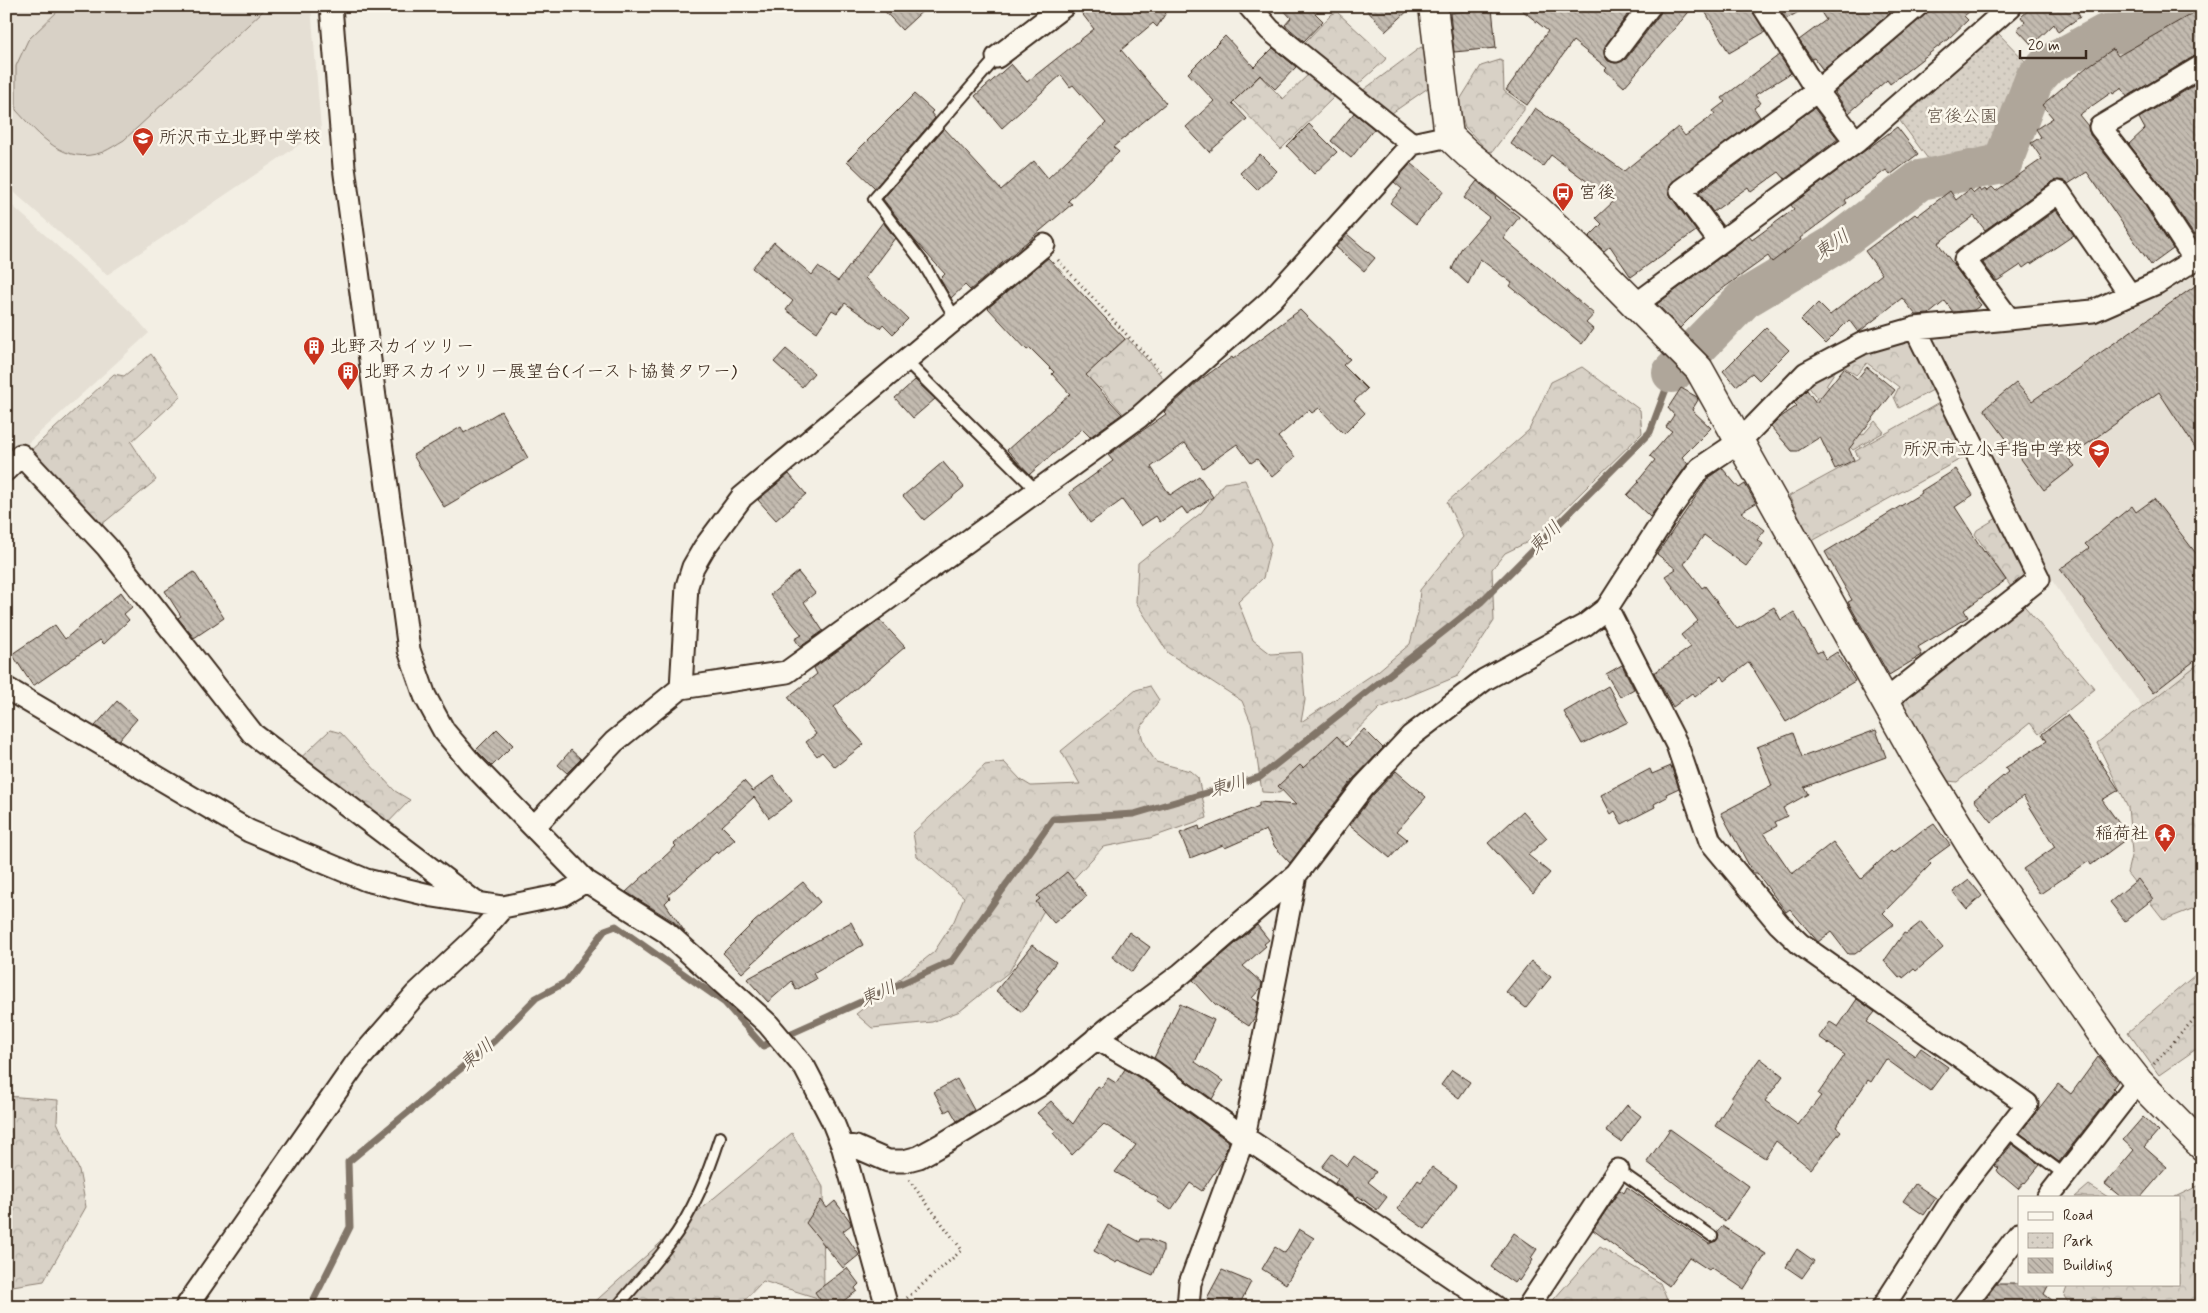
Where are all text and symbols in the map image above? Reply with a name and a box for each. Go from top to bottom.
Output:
scale bar [2020,28,2087,60]
text: 20 m [2028,36,2060,56]
park label: 宮後公園 [1926,105,1998,129]
school or university icon: 所沢市立北野中学校 [131,126,155,157]
place label: 所沢市立北野中学校 [159,126,321,150]
bus stop icon: 宮後 [1551,181,1575,212]
place label: 宮後 [1579,181,1615,205]
water label: 東川 [1809,224,1855,266]
building icon: 北野スカイツリー [302,335,326,366]
place label: 北野スカイツリー [330,335,474,359]
building icon: 北野スカイツリー展望台(イースト協賛タワー) [336,360,360,391]
place label: 北野スカイツリー展望台(イースト協賛タワー) [364,360,738,384]
place label: 所沢市立小手指中学校 [1903,438,2083,462]
school or university icon: 所沢市立小手指中学校 [2087,438,2111,469]
water label: 東川 [1523,516,1567,560]
water label: 東川 [1206,769,1250,803]
place label: 稲荷社 [2095,822,2149,846]
temple icon: 稲荷社 [2153,822,2177,853]
water label: 東川 [856,975,900,1013]
water label: 東川 [454,1033,500,1077]
legend [2018,1196,2180,1286]
text: Road [2063,1206,2093,1226]
text: Park [2063,1232,2093,1252]
text: Building [2063,1256,2113,1277]

